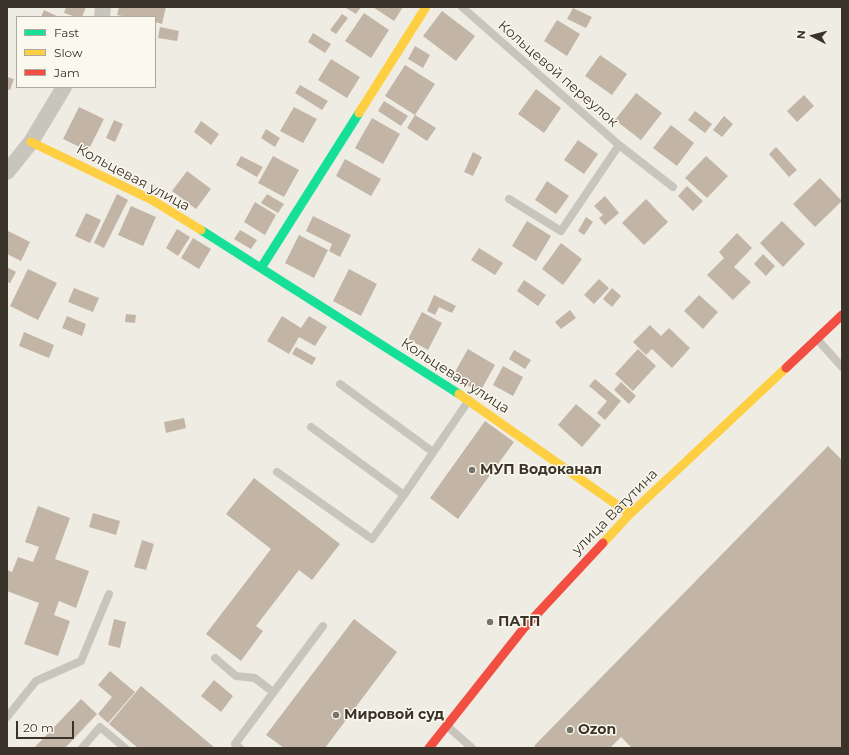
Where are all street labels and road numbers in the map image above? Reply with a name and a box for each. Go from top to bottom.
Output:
street label: Кольцевой переулок [495,17,621,131]
street label: Кольцевая улица [74,141,192,215]
street label: Кольцевая улица [398,335,512,417]
street label: улица Ватутина [569,466,661,558]

